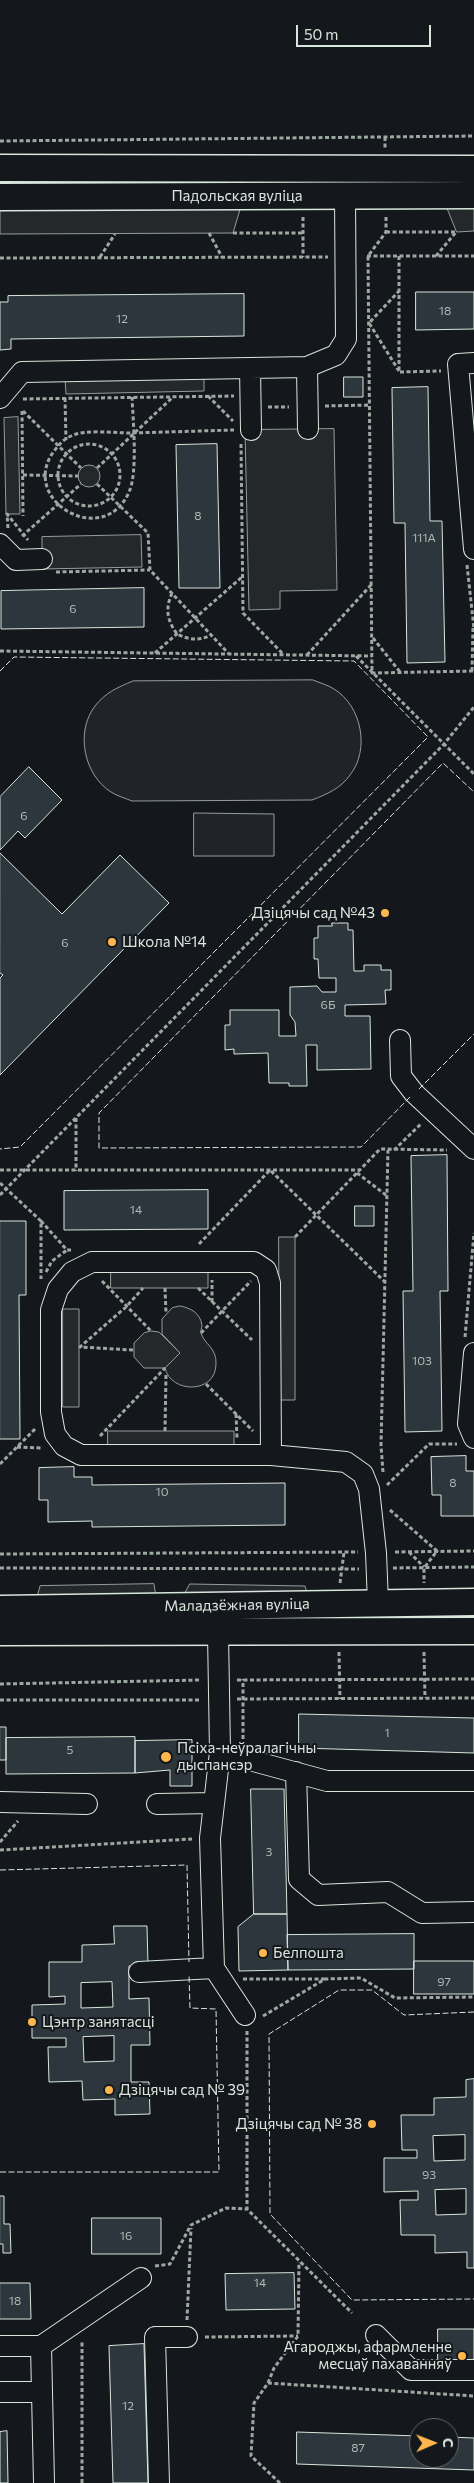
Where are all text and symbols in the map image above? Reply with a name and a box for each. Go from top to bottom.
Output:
scale bar [299,15,434,47]
text: 50 m [304,25,338,43]
street label: Падольская вуліца [171,187,303,205]
house number: 18 [439,304,451,318]
house number: 12 [116,312,128,326]
house number: 8 [194,509,202,523]
house number: 111А [412,531,436,545]
house number: 6 [69,602,77,616]
house number: 6 [20,809,28,823]
place label: Дзіцячы сад №43 [252,904,375,922]
marker: Дзіцячы сад №43 [379,907,391,919]
place label: Школа №14 [122,933,207,951]
house number: 6 [61,936,69,950]
marker: Школа №14 [106,936,118,948]
house number: 6Б [321,998,335,1012]
house number: 14 [130,1203,142,1217]
house number: 103 [412,1354,432,1368]
house number: 8 [449,1476,457,1490]
house number: 10 [156,1485,168,1499]
street label: Маладзёжная вуліца [164,1595,310,1615]
house number: 1 [384,1726,390,1740]
place label: Псіха-неўралагічны дыспансэр [177,1739,316,1774]
house number: 5 [67,1743,73,1757]
marker: Псіха-неўралагічны дыспансэр [159,1750,173,1764]
house number: 3 [266,1845,272,1859]
place label: Белпошта [273,1944,344,1962]
marker: Белпошта [257,1947,269,1959]
house number: 97 [437,1975,451,1989]
place label: Цэнтр занятасці [42,2013,155,2031]
marker: Цэнтр занятасці [26,2016,38,2028]
place label: Дзіцячы сад № 39 [119,2081,245,2099]
marker: Дзіцячы сад № 39 [103,2084,115,2096]
place label: Дзіцячы сад № 38 [236,2115,362,2133]
marker: Дзіцячы сад № 38 [366,2118,378,2130]
house number: 93 [422,2168,436,2182]
house number: 16 [120,2229,132,2243]
house number: 14 [254,2276,266,2290]
house number: 18 [9,2294,21,2308]
place label: Агароджы, афармленне месцаў пахаванняў [283,2338,452,2373]
marker: Агароджы, афармленне месцаў пахаванняў [456,2350,468,2362]
house number: 12 [122,2399,134,2413]
north arrow [409,2418,459,2468]
text: С [440,2438,457,2448]
house number: 87 [351,2441,365,2455]

